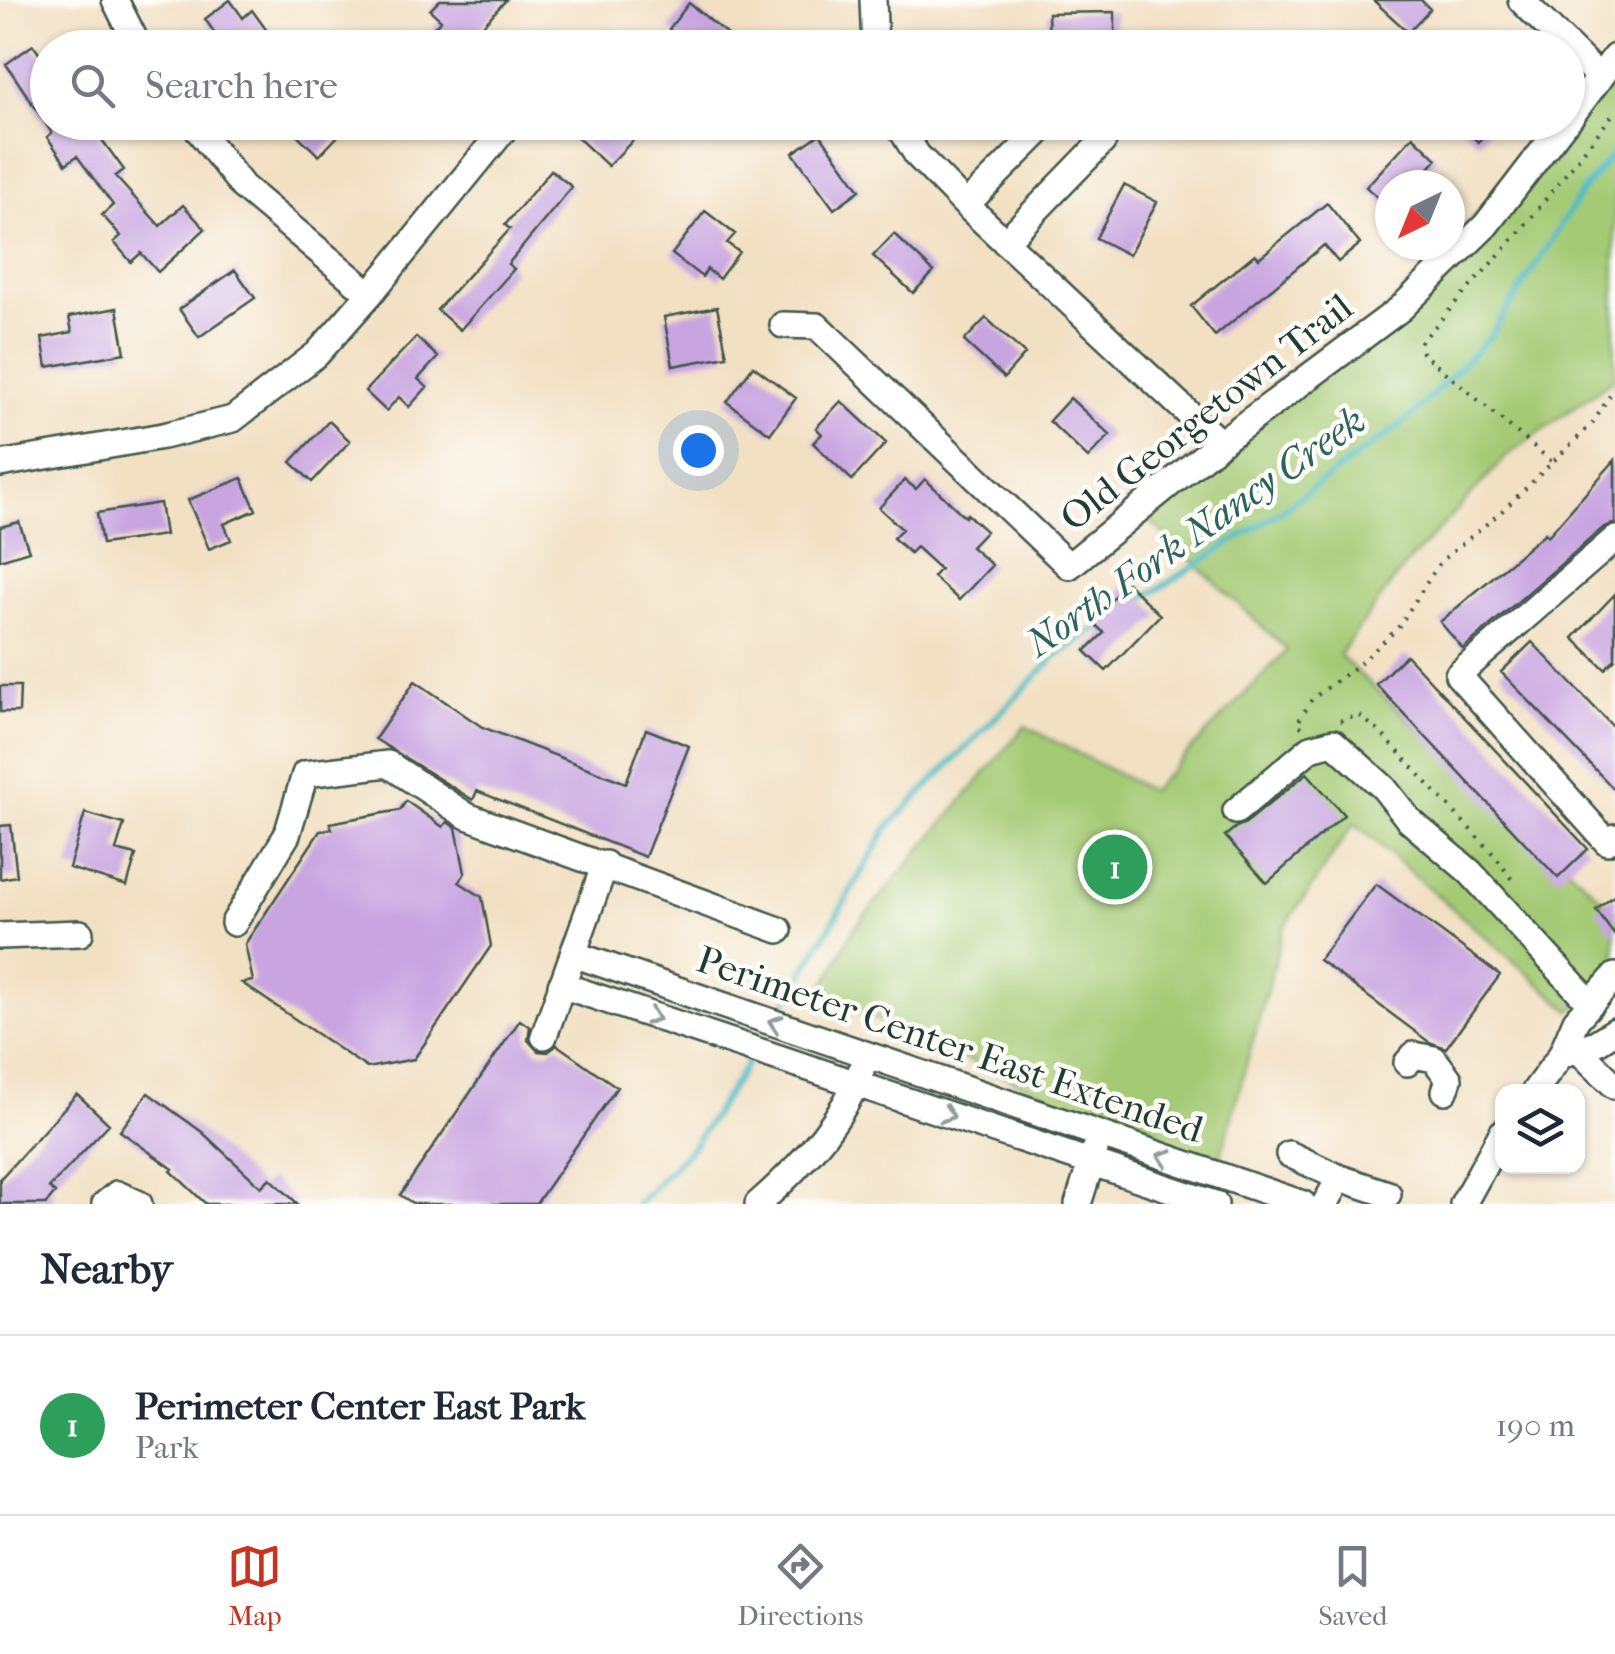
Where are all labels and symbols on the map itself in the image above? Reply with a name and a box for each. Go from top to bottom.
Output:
north arrow [1375,170,1465,260]
street label: Old Georgetown Trail [1051,284,1361,540]
water label: North Fork Nancy Creek [1016,397,1374,668]
your location [673,425,724,476]
pin: 1 [1082,830,1148,904]
street label: Perimeter Center East Extended [691,937,1209,1152]
one-way arrow [644,1005,661,1025]
one-way arrow [767,1014,784,1034]
one-way arrow [939,1104,956,1124]
one-way arrow [1156,1148,1173,1169]

